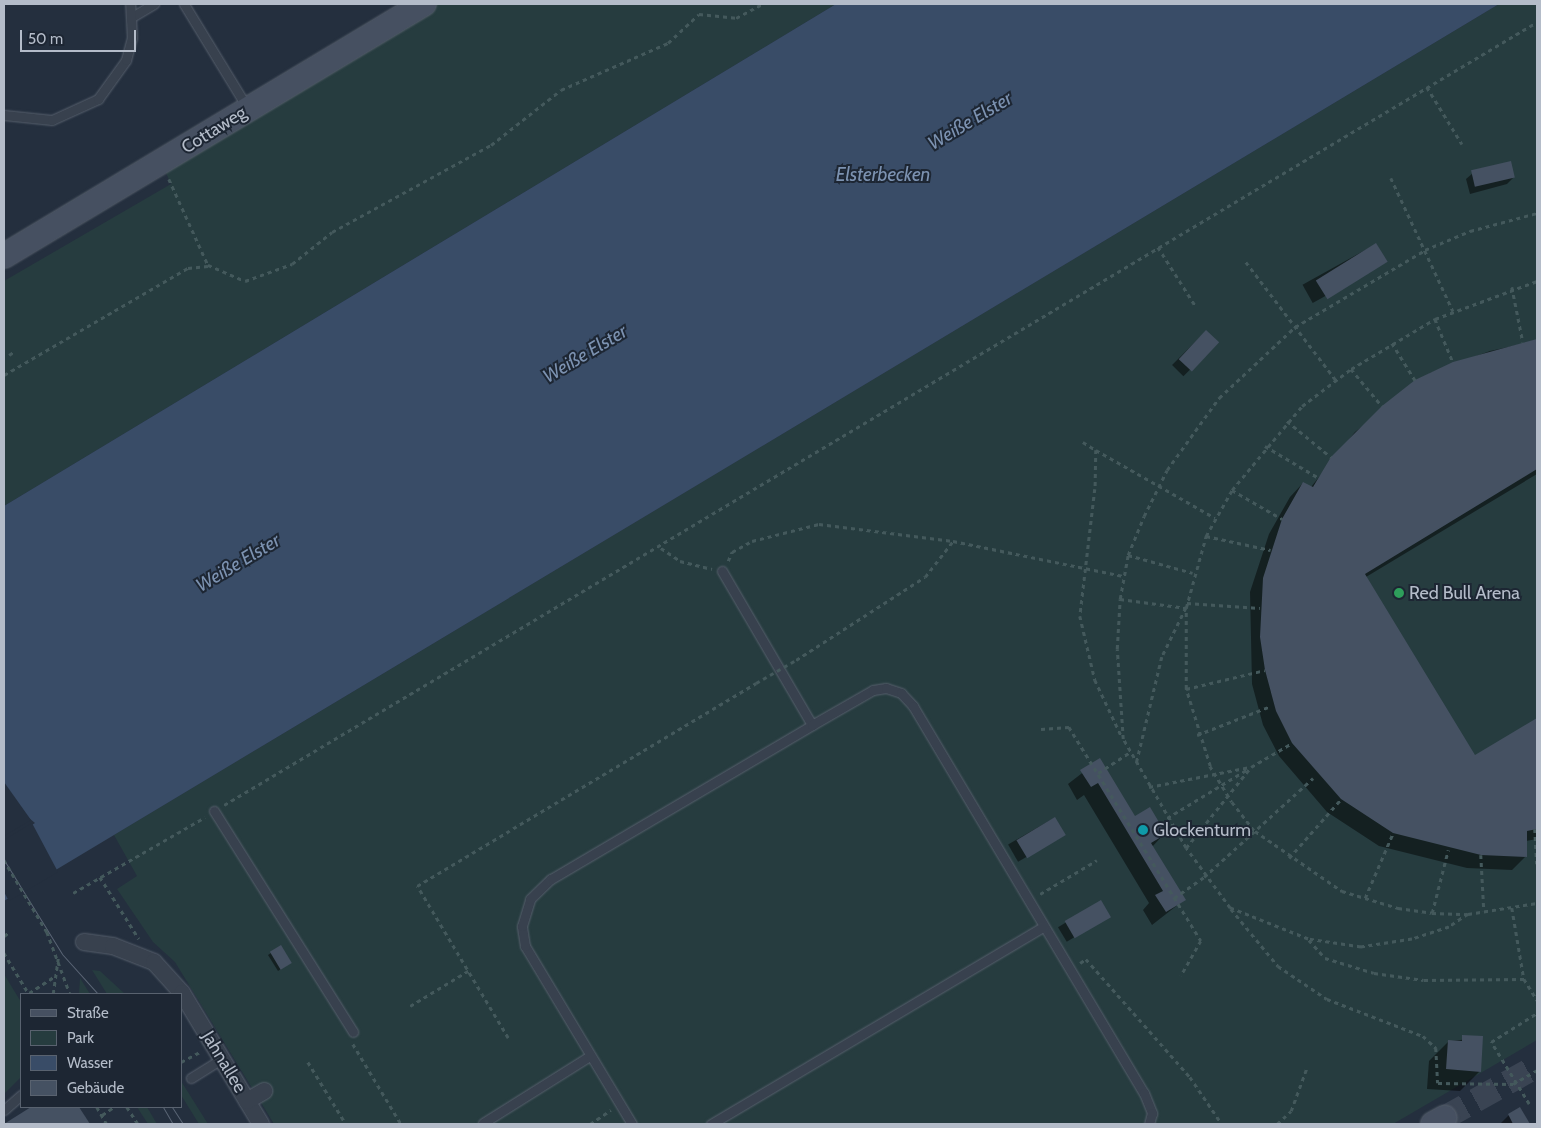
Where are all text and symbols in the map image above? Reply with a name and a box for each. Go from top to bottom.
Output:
scale bar [22,20,139,52]
text: 50 m [28,30,63,48]
water label: Weiße Elster [924,87,1016,155]
street label: Cottaweg [178,102,250,158]
water label: Elsterbecken [836,164,930,186]
water label: Weiße Elster [539,320,631,388]
water label: Weiße Elster [192,529,284,597]
place label: Red Bull Arena [1409,582,1520,604]
marker: Red Bull Arena [1393,587,1405,599]
place label: Glockenturm [1153,819,1251,841]
marker: Glockenturm [1137,824,1149,836]
legend [20,993,182,1108]
text: Straße [67,1004,109,1022]
street label: Jahnallee [197,1027,251,1097]
text: Park [67,1029,94,1047]
text: Wasser [67,1054,113,1072]
text: Gebäude [67,1079,124,1097]

